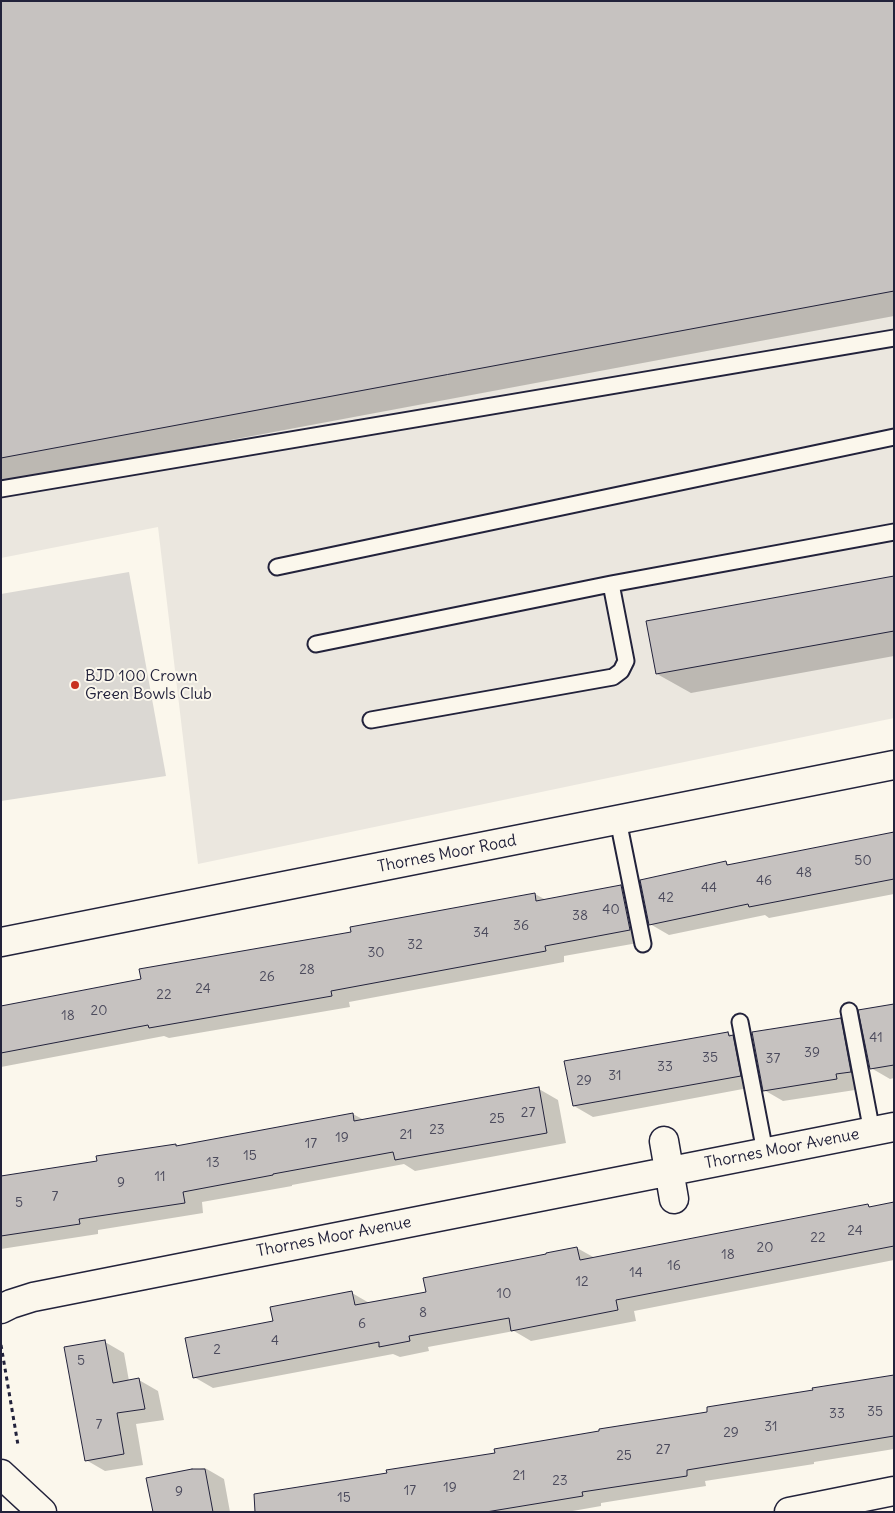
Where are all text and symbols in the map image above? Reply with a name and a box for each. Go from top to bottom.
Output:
place label: BJD 100 Crown Green Bowls Club [85,666,212,704]
marker: BJD 100 Crown Green Bowls Club [69,679,81,691]
street label: Thornes Moor Road [376,831,518,877]
house number: 50 [854,853,872,869]
house number: 48 [796,865,812,881]
house number: 46 [756,873,772,889]
house number: 44 [701,880,717,896]
house number: 42 [658,890,674,906]
house number: 40 [602,902,620,918]
house number: 38 [572,908,588,924]
house number: 36 [513,918,529,934]
house number: 34 [473,925,489,941]
house number: 32 [407,937,423,953]
house number: 30 [367,945,385,961]
house number: 28 [299,962,315,978]
house number: 26 [259,969,275,985]
house number: 24 [195,981,211,997]
house number: 22 [156,987,172,1003]
house number: 20 [91,1003,107,1019]
house number: 18 [61,1008,75,1024]
house number: 41 [869,1030,883,1046]
house number: 39 [804,1045,820,1061]
house number: 35 [702,1050,718,1066]
house number: 37 [766,1051,780,1067]
house number: 33 [657,1059,673,1075]
house number: 31 [608,1068,622,1084]
house number: 29 [576,1073,592,1089]
house number: 27 [521,1105,535,1121]
house number: 25 [489,1111,505,1127]
house number: 23 [429,1122,445,1138]
street label: Thornes Moor Avenue [703,1125,861,1173]
house number: 21 [399,1127,413,1143]
house number: 19 [335,1130,349,1146]
house number: 17 [305,1136,317,1152]
house number: 15 [243,1148,257,1164]
house number: 13 [206,1155,220,1171]
house number: 11 [154,1169,166,1185]
house number: 9 [117,1175,125,1191]
house number: 7 [52,1189,58,1205]
house number: 5 [15,1195,23,1211]
street label: Thornes Moor Avenue [255,1213,413,1261]
house number: 24 [847,1223,863,1239]
house number: 22 [810,1230,826,1246]
house number: 20 [757,1240,773,1256]
house number: 18 [721,1247,735,1263]
house number: 16 [667,1258,681,1274]
house number: 14 [629,1265,643,1281]
house number: 12 [575,1274,589,1290]
house number: 10 [497,1286,511,1302]
house number: 8 [419,1305,427,1321]
house number: 6 [358,1316,366,1332]
house number: 4 [271,1333,279,1349]
house number: 2 [213,1342,221,1358]
house number: 5 [77,1353,85,1369]
house number: 35 [867,1404,883,1420]
house number: 33 [829,1406,845,1422]
house number: 7 [96,1417,102,1433]
house number: 31 [764,1419,778,1435]
house number: 29 [723,1425,739,1441]
house number: 27 [656,1442,670,1458]
house number: 25 [616,1448,632,1464]
house number: 21 [512,1468,526,1484]
house number: 23 [552,1473,568,1489]
house number: 19 [443,1480,457,1496]
house number: 17 [404,1483,416,1499]
house number: 9 [175,1484,183,1500]
house number: 15 [337,1490,351,1506]

